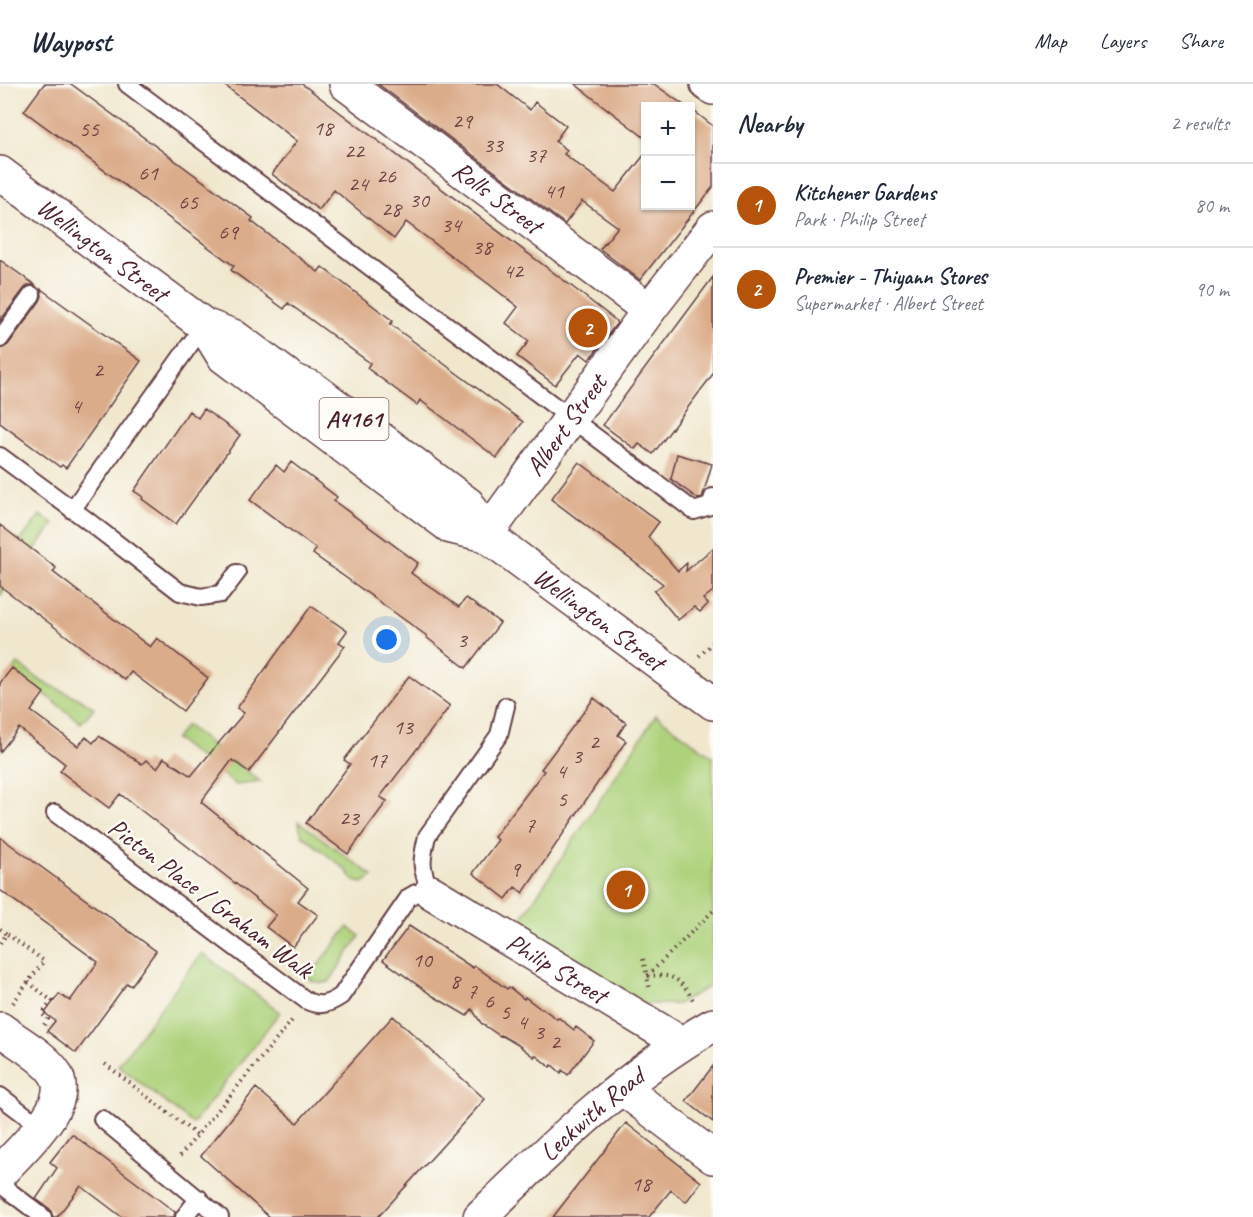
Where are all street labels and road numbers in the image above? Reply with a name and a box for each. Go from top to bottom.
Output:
street label: Rolls Street [446,153,551,243]
street label: Wellington Street [30,190,177,311]
street label: Albert Street [518,366,615,482]
road number: A4161 [320,398,388,440]
street label: Wellington Street [527,560,674,680]
street label: Picton Place / Graham Walk [102,811,321,987]
street label: Philip Street [500,926,616,1013]
street label: Leckwith Road [533,1058,654,1168]

